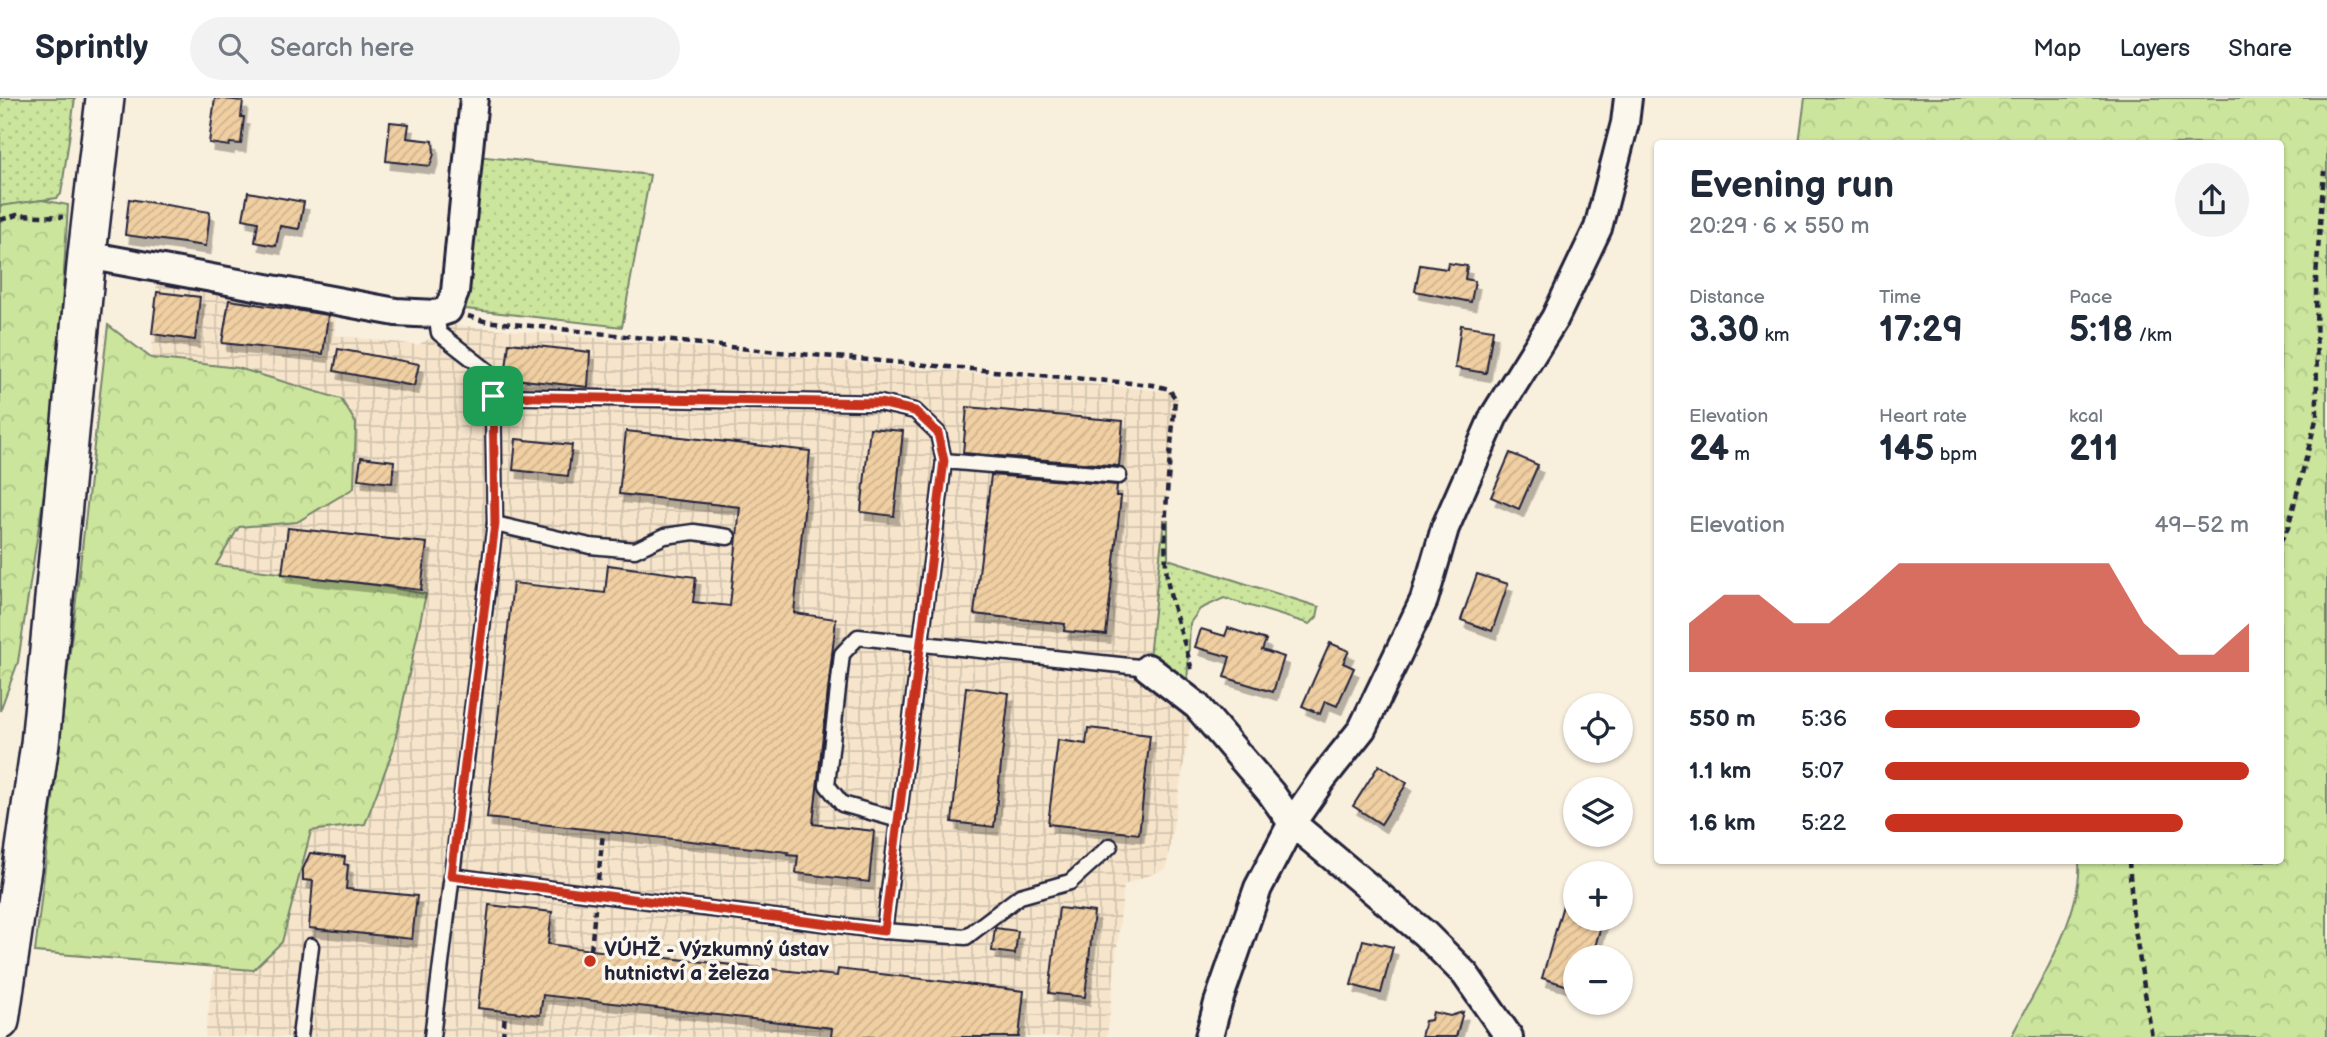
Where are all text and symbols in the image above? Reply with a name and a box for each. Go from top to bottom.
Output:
search box [190,17,680,80]
text: Sprintly [35,28,148,68]
icon: search [214,29,252,67]
text: Search here [270,33,414,64]
text: Map [2033,34,2081,63]
text: Layers [2119,34,2190,63]
text: Share [2228,34,2292,63]
text: Evening run [1689,163,1894,208]
button: share [2175,163,2249,237]
text: 20:29 · 6 × 550 m [1689,212,1869,240]
text: Distance [1689,286,1765,309]
text: Time [1879,286,1921,309]
text: Pace [2069,286,2112,309]
text: 3.30 [1689,309,1759,352]
text: 17:29 [1879,309,1963,352]
text: 5:18 [2069,309,2133,352]
text: km [1759,324,1790,347]
text: /km [2133,324,2172,347]
pin [463,366,523,426]
icon: arrive [474,377,512,415]
text: Elevation [1689,405,1768,428]
text: Heart rate [1879,405,1967,428]
text: kcal [2069,405,2103,428]
text: 24 [1689,428,1729,471]
text: 145 [1879,428,1935,471]
text: 211 [2069,428,2119,471]
text: m [1729,443,1750,466]
text: bpm [1935,443,1977,466]
text: Elevation [1689,511,1785,539]
text: 49–52 m [2155,511,2249,539]
map controls [1563,693,1633,1015]
button: locate [1563,693,1633,763]
text: 550 m [1689,705,1756,733]
text: 5:36 [1801,705,1847,733]
text: 1.1 km [1689,757,1751,785]
text: 5:07 [1801,757,1844,785]
button: layers [1563,777,1633,847]
text: 1.6 km [1689,809,1756,837]
text: 5:22 [1801,809,1846,837]
button: + [1563,861,1633,931]
place label: VÚHŽ - Výzkumný ústav hutnictví a železa [604,936,829,986]
button: − [1563,945,1633,1015]
marker: VÚHŽ - Výzkumný ústav hutnictví a železa [582,953,598,969]

